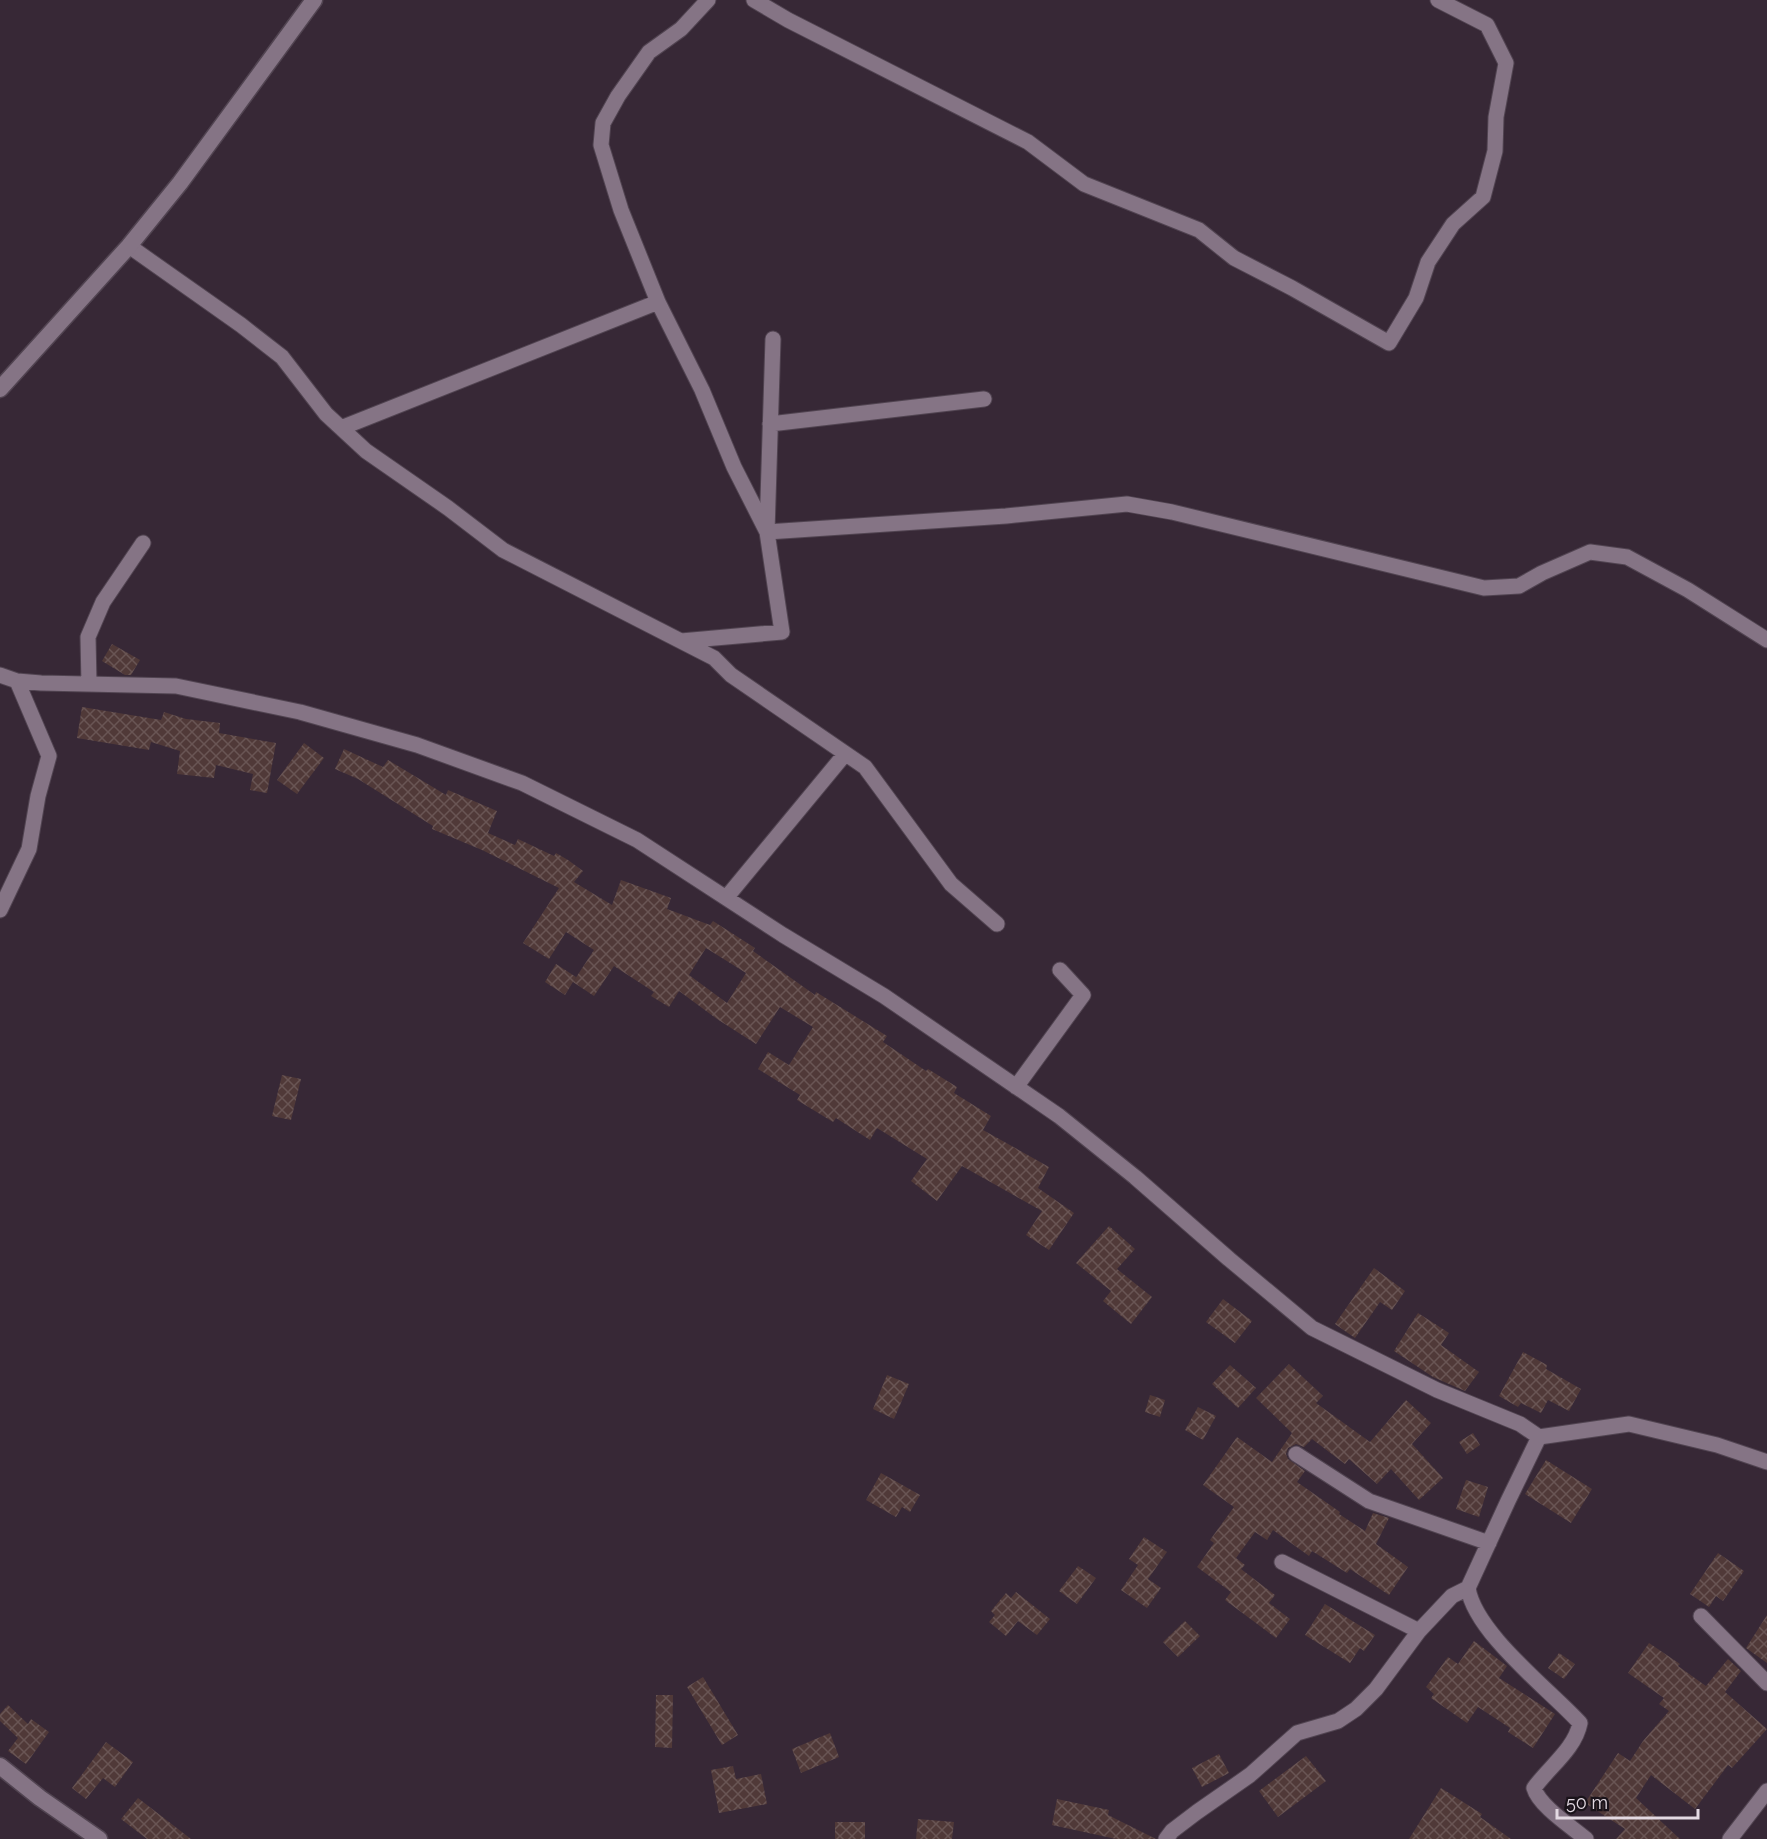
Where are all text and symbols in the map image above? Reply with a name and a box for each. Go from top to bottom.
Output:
scale bar [1557,1782,1698,1820]
text: 50 m [1566,1792,1608,1813]

